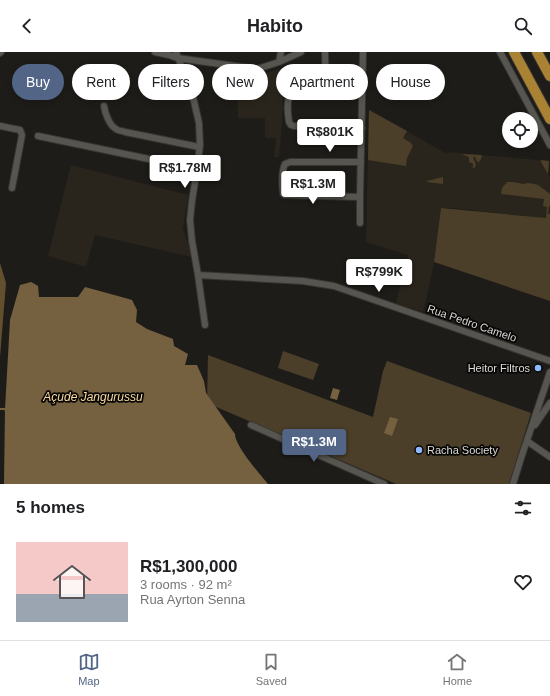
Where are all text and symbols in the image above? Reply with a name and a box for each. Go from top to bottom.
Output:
icon: back [16,15,38,37]
icon: search [512,15,534,37]
text: Habito [247,16,303,36]
chip: Buy [12,64,64,100]
chip: Rent [72,64,130,100]
chip: Filters [138,64,204,100]
chip: New [212,64,268,100]
chip: Apartment [276,64,368,100]
chip: House [376,64,445,100]
map controls [502,112,538,148]
button: locate [502,112,538,148]
pin: R$801K [297,119,363,153]
text: R$801K [306,124,354,139]
pin: R$1.78M [148,155,222,189]
text: R$1.78M [159,160,211,175]
pin: R$1.3M [280,171,346,205]
text: R$1.3M [290,176,336,191]
pin: R$799K [346,259,412,293]
text: R$799K [355,264,403,279]
street label: Rua Pedro Camelo [426,302,518,344]
place label: Heitor Filtros [468,362,530,374]
marker: Heitor Filtros [533,363,543,373]
water label: Açude Jangurussu [42,390,143,404]
pin: R$1.3M [281,429,347,463]
text: R$1.3M [291,434,337,449]
place label: Racha Society [427,444,498,456]
marker: Racha Society [414,445,424,455]
icon: filters [512,497,534,519]
text: 5 homes [16,498,85,517]
text: R$1,300,000 [140,557,237,576]
icon: home [48,558,96,606]
icon: heart [512,571,534,593]
text: 3 rooms · 92 m² [140,577,232,592]
text: Rua Ayrton Senna [140,592,245,607]
tab: Map [78,651,100,687]
tab: Saved [256,651,287,687]
tab: Home [443,651,472,687]

